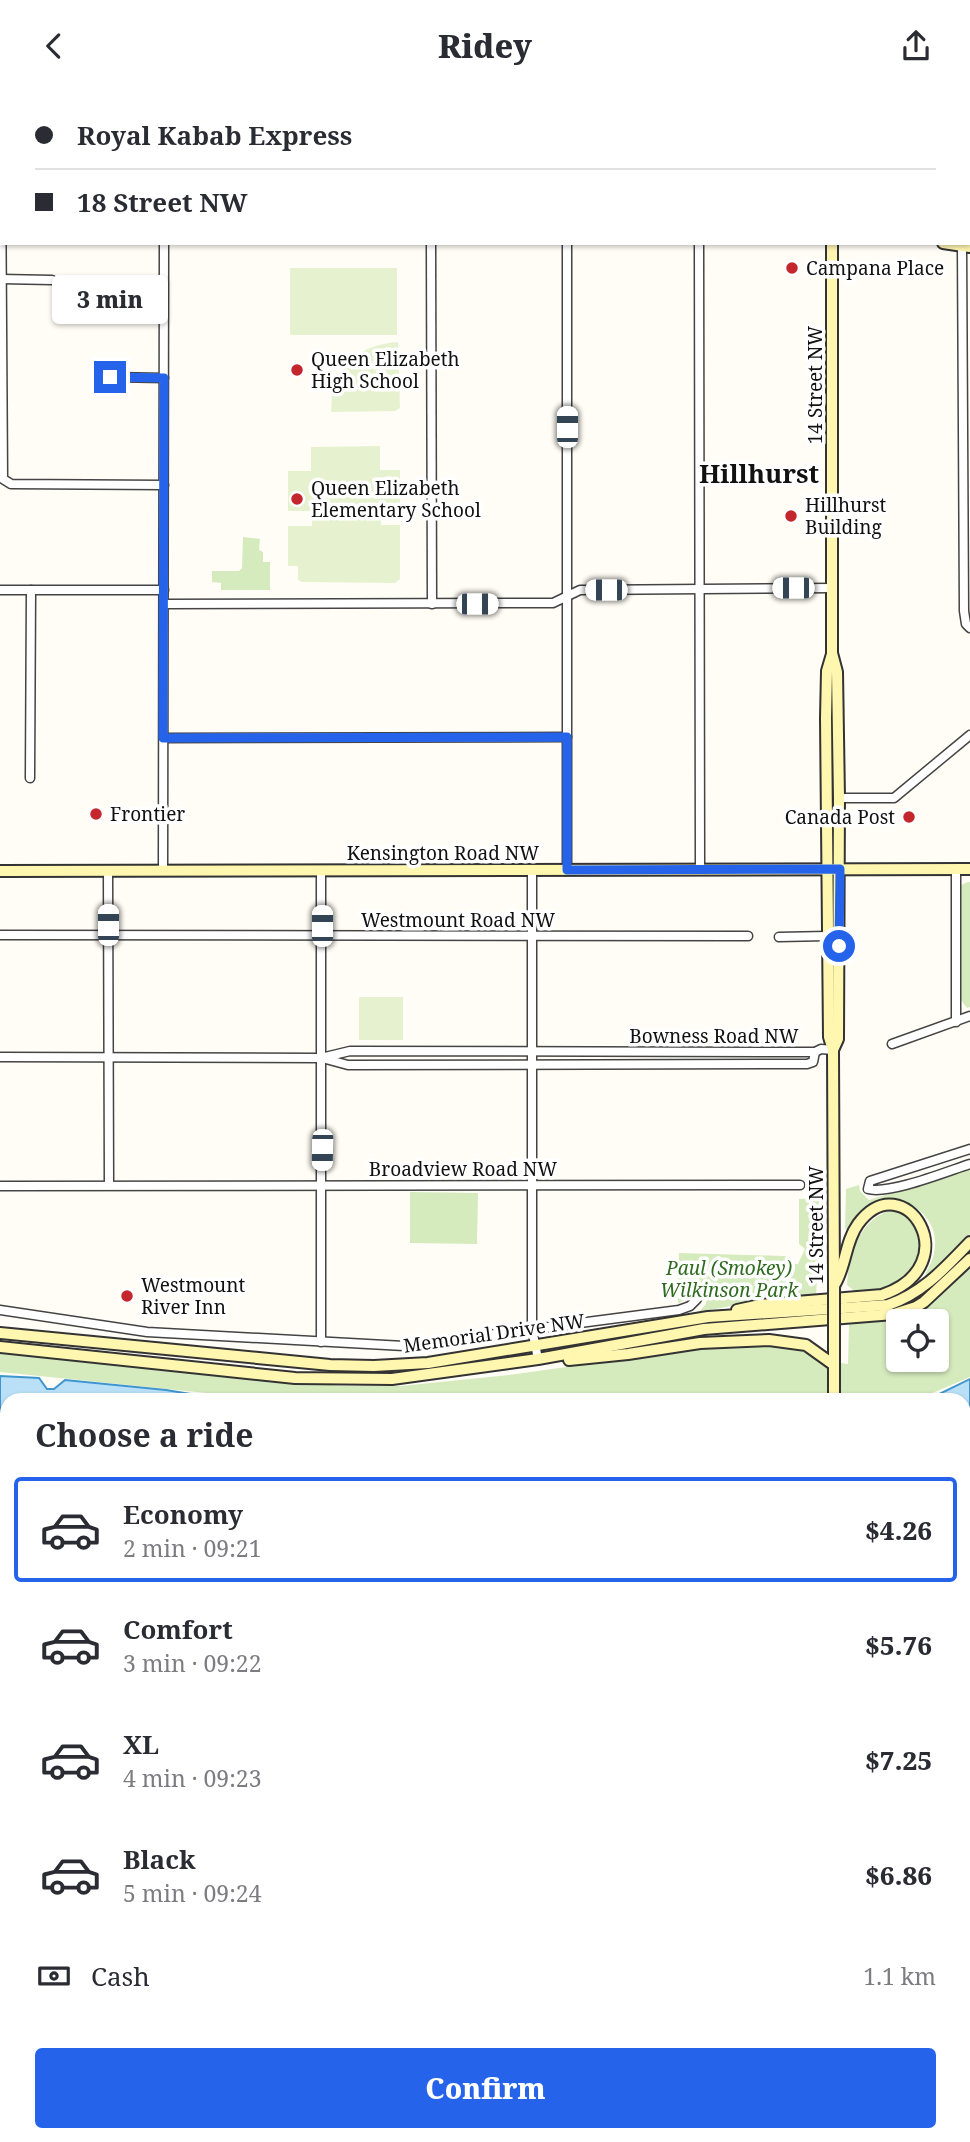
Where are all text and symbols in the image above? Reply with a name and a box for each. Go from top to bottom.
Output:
text: Ridey [438,24,532,67]
icon: back [35,27,73,65]
icon: share [897,27,935,65]
text: Royal Kabab Express [77,117,352,153]
text: 18 Street NW [77,184,248,220]
place label: Campana Place [806,255,944,281]
marker: Campana Place [784,260,800,276]
callout: 3 min [52,275,168,324]
text: 3 min [77,283,143,315]
street label: 14 Street NW [802,326,828,444]
place label: Queen Elizabeth High School [311,346,460,394]
route end [94,361,126,393]
marker: Queen Elizabeth High School [289,362,305,378]
car [557,406,578,448]
district label: Hillhurst [699,455,819,491]
place label: Queen Elizabeth Elementary School [311,475,481,523]
marker: Queen Elizabeth Elementary School [289,491,305,507]
place label: Hillhurst Building [805,492,887,540]
marker: Hillhurst Building [783,508,799,524]
car [773,578,815,599]
car [586,580,628,601]
car [457,594,499,615]
place label: Frontier [110,801,185,827]
place label: Canada Post [785,804,895,830]
marker: Frontier [88,806,104,822]
marker: Canada Post [901,809,917,825]
street label: Kensington Road NW [347,840,539,866]
car [98,904,119,946]
car [312,905,333,947]
street label: Westmount Road NW [361,907,555,933]
route start [823,930,855,962]
street label: Bowness Road NW [629,1023,799,1049]
car [312,1129,333,1171]
street label: Broadview Road NW [369,1156,557,1182]
street label: 14 Street NW [803,1166,829,1284]
park label: Paul (Smokey) Wilkinson Park [660,1255,799,1303]
place label: Westmount River Inn [141,1272,245,1320]
marker: Westmount River Inn [119,1288,135,1304]
street label: Memorial Drive NW [402,1307,586,1359]
map controls [886,1309,949,1372]
button: locate [886,1309,949,1372]
text: Choose a ride [35,1413,254,1456]
text: Economy [123,1496,243,1532]
icon: car [39,1498,102,1561]
text: $4.26 [865,1512,932,1548]
text: 2 min · 09:21 [123,1532,261,1564]
text: Comfort [123,1611,233,1647]
icon: car [39,1613,102,1676]
text: $5.76 [865,1627,932,1663]
text: 3 min · 09:22 [123,1647,261,1679]
text: XL [123,1726,159,1762]
icon: car [39,1728,102,1791]
text: $7.25 [865,1742,932,1778]
text: 4 min · 09:23 [123,1762,261,1794]
text: Black [123,1841,196,1877]
icon: car [39,1843,102,1906]
text: $6.86 [865,1857,932,1893]
text: 5 min · 09:24 [123,1877,261,1909]
icon: cash [35,1957,73,1995]
text: Cash [91,1958,150,1994]
text: 1.1 km [863,1960,936,1992]
button: Confirm [35,2048,936,2128]

